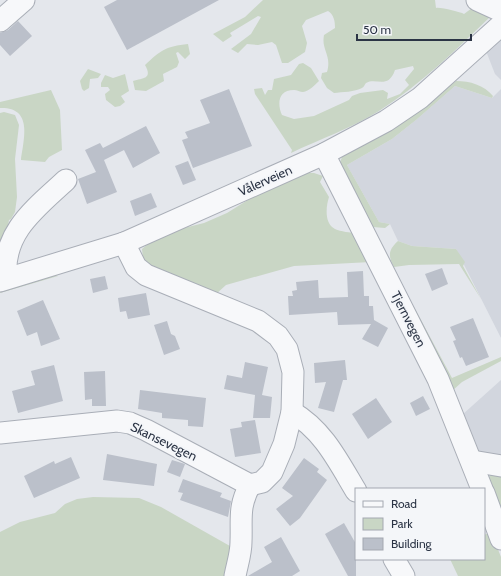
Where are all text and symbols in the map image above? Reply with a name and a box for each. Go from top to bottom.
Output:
scale bar [357,16,471,42]
text: 50 m [363,22,391,37]
street label: Vålerveien [236,161,294,199]
street label: Tjernvegen [387,288,430,350]
street label: Skansevegen [128,418,200,464]
legend [355,488,485,560]
text: Road [391,496,417,511]
text: Park [391,516,413,531]
text: Building [391,536,433,551]

